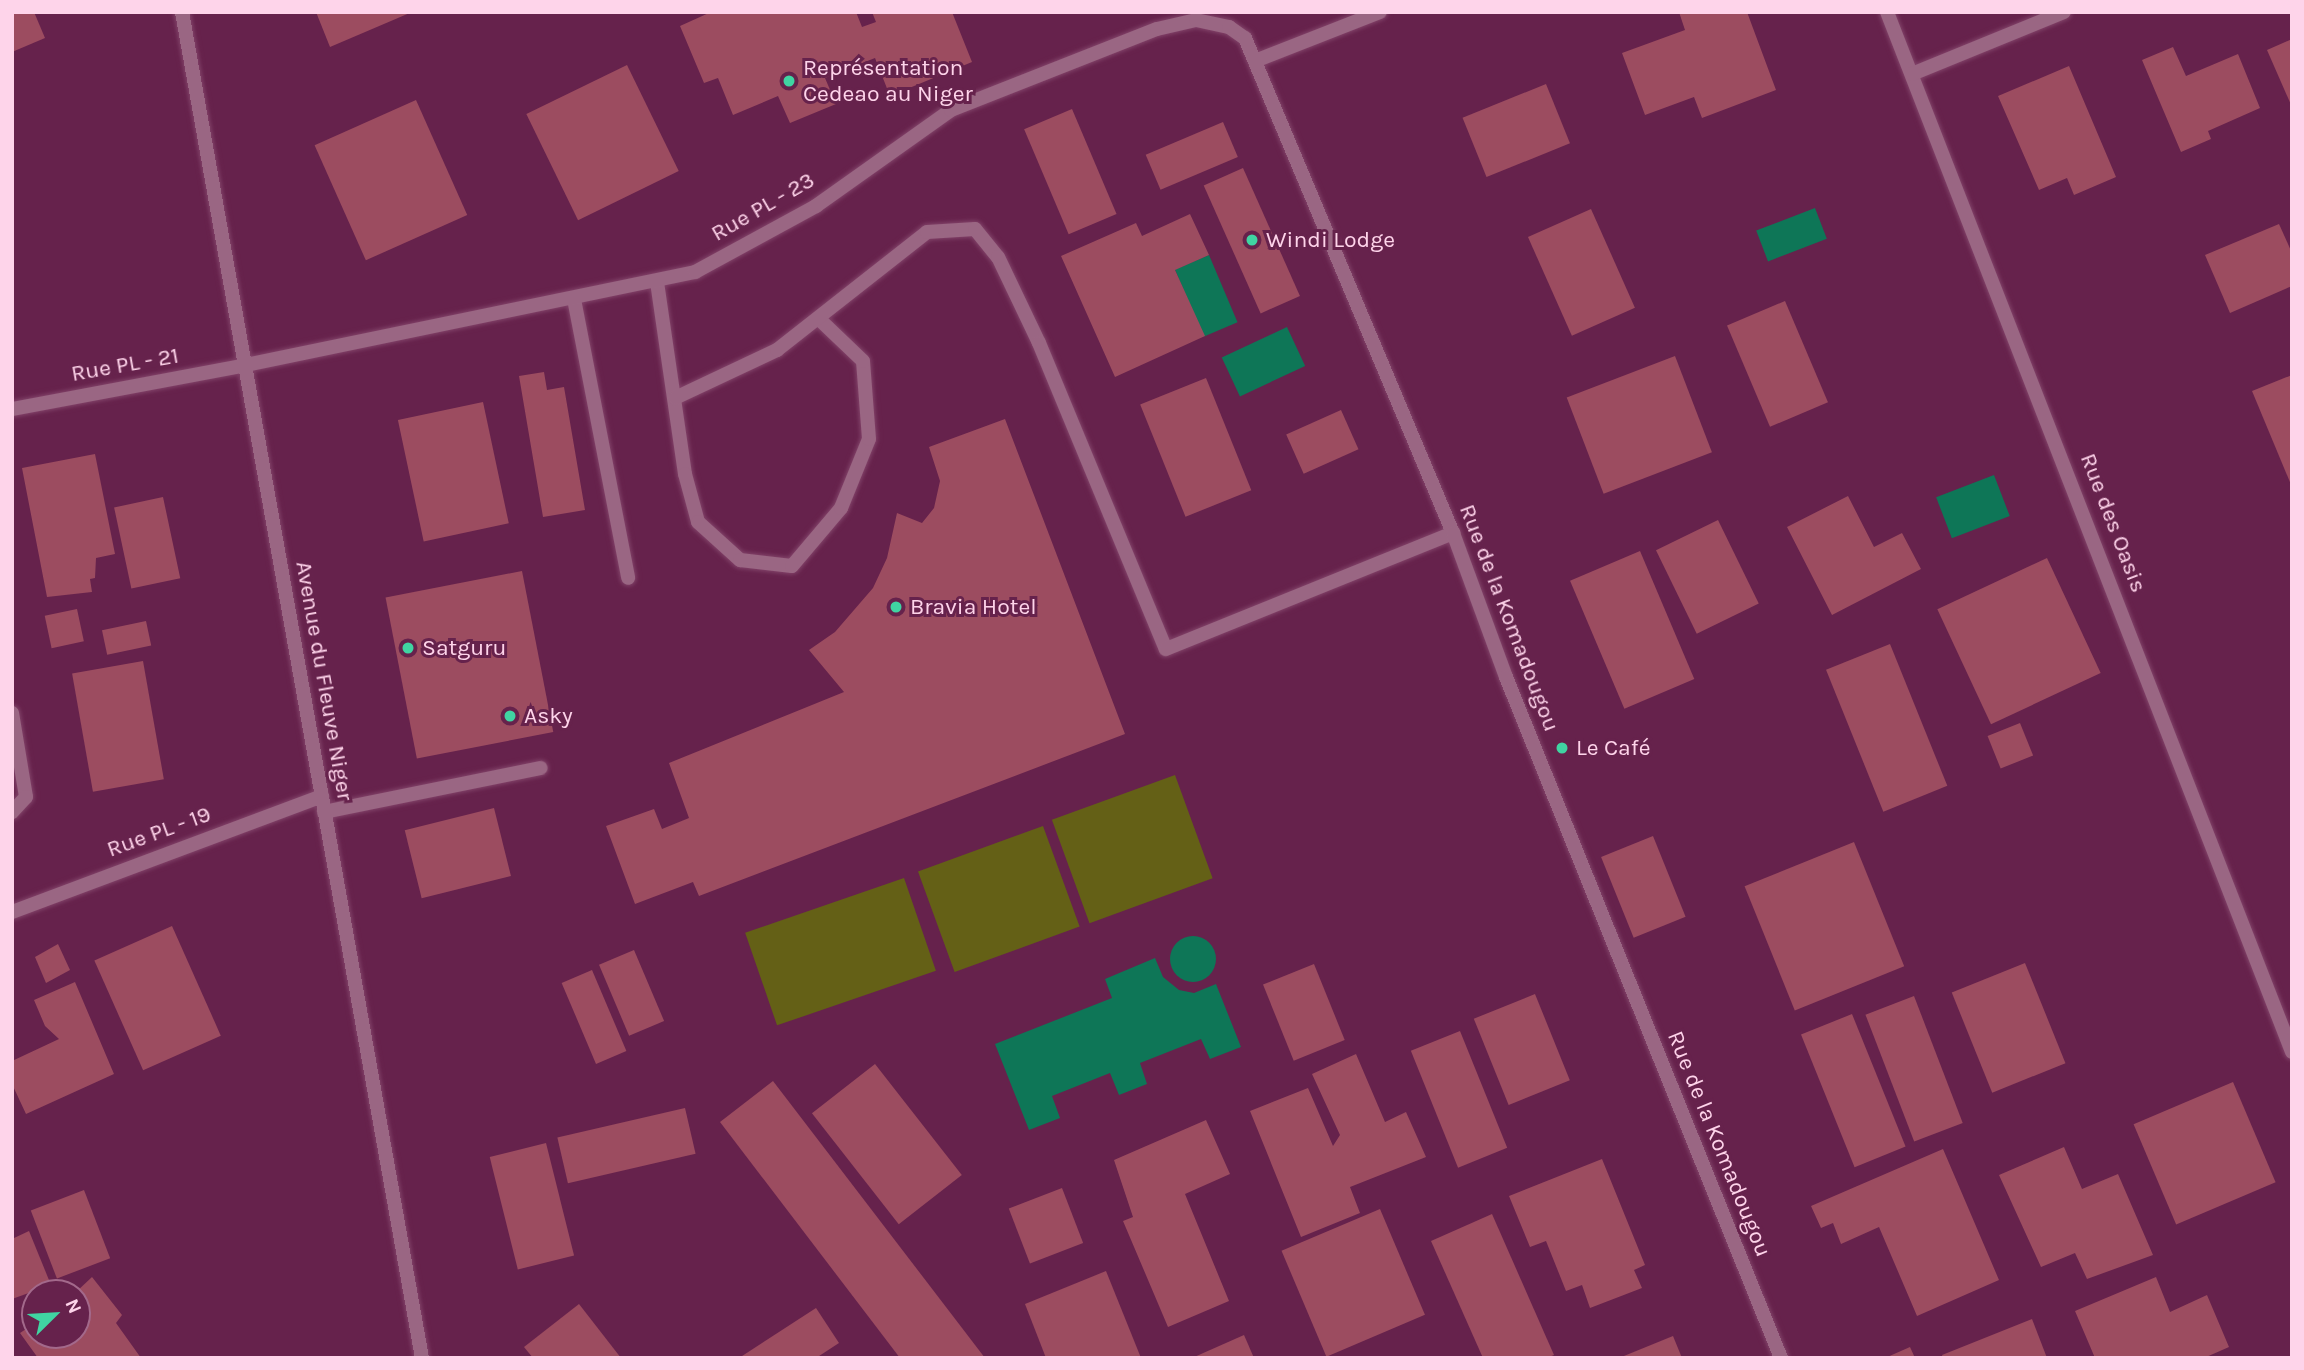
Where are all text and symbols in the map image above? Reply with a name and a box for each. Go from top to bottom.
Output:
place label: Représentation Cedeao au Niger [803,54,973,108]
marker: Représentation Cedeao au Niger [781,73,797,89]
street label: Rue PL - 23 [706,166,820,248]
place label: Windi Lodge [1266,226,1395,254]
marker: Windi Lodge [1244,232,1260,248]
street label: Rue PL - 21 [69,342,181,388]
street label: Rue des Oasis [2074,450,2152,596]
street label: Rue de la Komadougou [1453,501,1565,735]
street label: Avenue du Fleuve Niger [289,559,359,803]
place label: Bravia Hotel [910,593,1037,621]
marker: Bravia Hotel [888,599,904,615]
place label: Satguru [422,634,506,662]
marker: Satguru [400,640,416,656]
place label: Asky [524,702,573,730]
marker: Asky [502,708,518,724]
place label: Le Café [1576,734,1650,762]
marker: Le Café [1554,740,1570,756]
street label: Rue PL - 19 [103,800,215,864]
street label: Rue de la Komadougou [1661,1027,1777,1261]
north arrow [21,1279,91,1349]
text: N [61,1296,86,1317]

